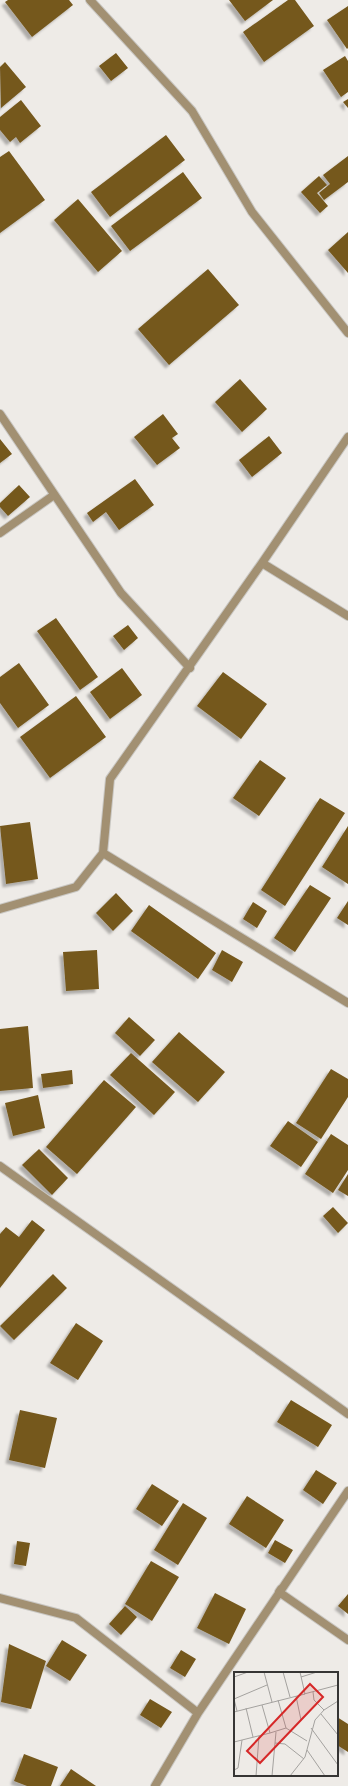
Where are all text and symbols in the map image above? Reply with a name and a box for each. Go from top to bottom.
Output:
inset map [234,1672,338,1776]

